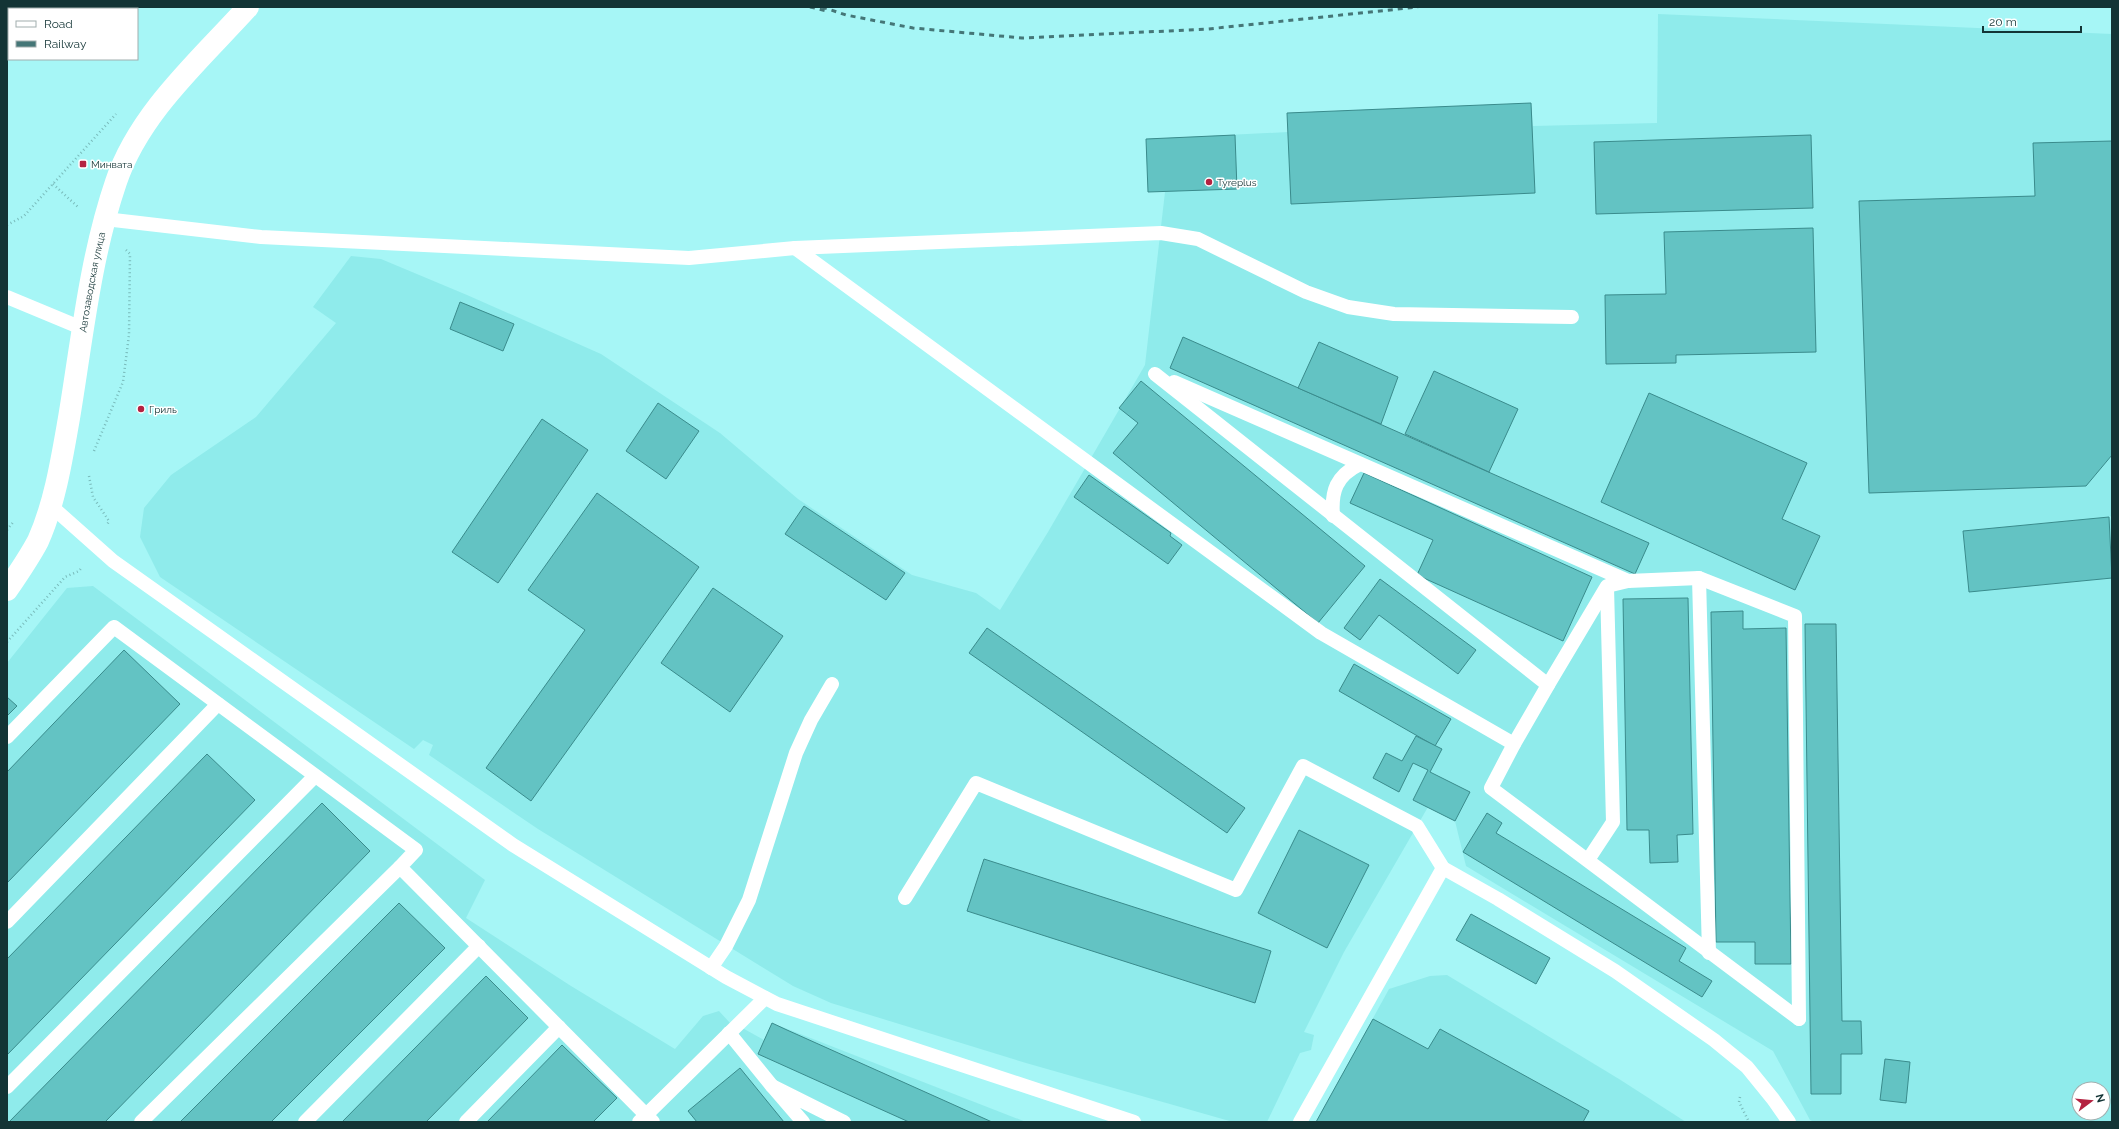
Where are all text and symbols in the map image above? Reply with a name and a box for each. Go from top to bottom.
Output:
legend [8,8,138,60]
scale bar [1983,8,2081,34]
text: 20 m [1989,15,2017,29]
text: Road [44,17,73,31]
text: Railway [44,37,87,51]
marker: Минвата [78,159,88,169]
place label: Минвата [91,159,132,170]
marker: Tyreplus [1204,177,1214,187]
place label: Tyreplus [1217,177,1257,188]
street label: Автозаводская улица [77,231,107,333]
marker: Гриль [136,404,146,414]
place label: Гриль [149,404,177,415]
north arrow [2071,1081,2111,1121]
text: N [2093,1093,2108,1104]

